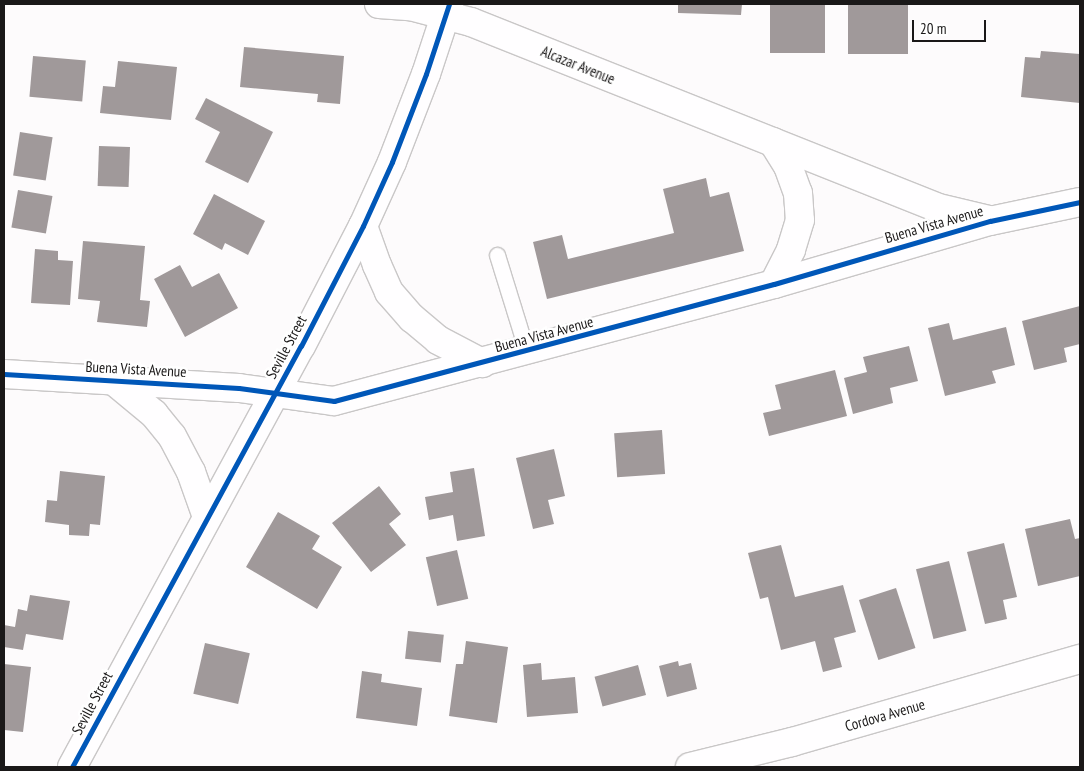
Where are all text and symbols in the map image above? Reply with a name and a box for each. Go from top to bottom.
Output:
scale bar [914,10,988,42]
text: 20 m [920,19,946,38]
street label: Alcazar Avenue [538,42,618,88]
street label: Buena Vista Avenue [882,201,986,247]
street label: Seville Street [262,312,310,382]
street label: Buena Vista Avenue [492,312,596,356]
street label: Buena Vista Avenue [85,357,187,381]
street label: Seville Street [68,668,116,738]
street label: Cordova Avenue [843,695,927,735]

